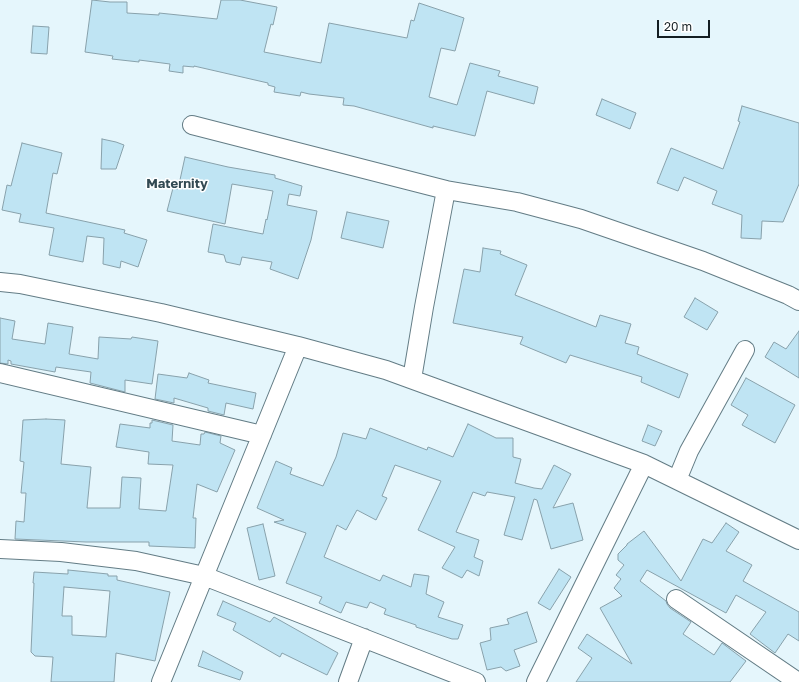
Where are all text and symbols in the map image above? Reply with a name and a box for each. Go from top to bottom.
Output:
scale bar [659,12,712,38]
text: 20 m [664,19,692,34]
district label: Maternity [146,176,208,192]

